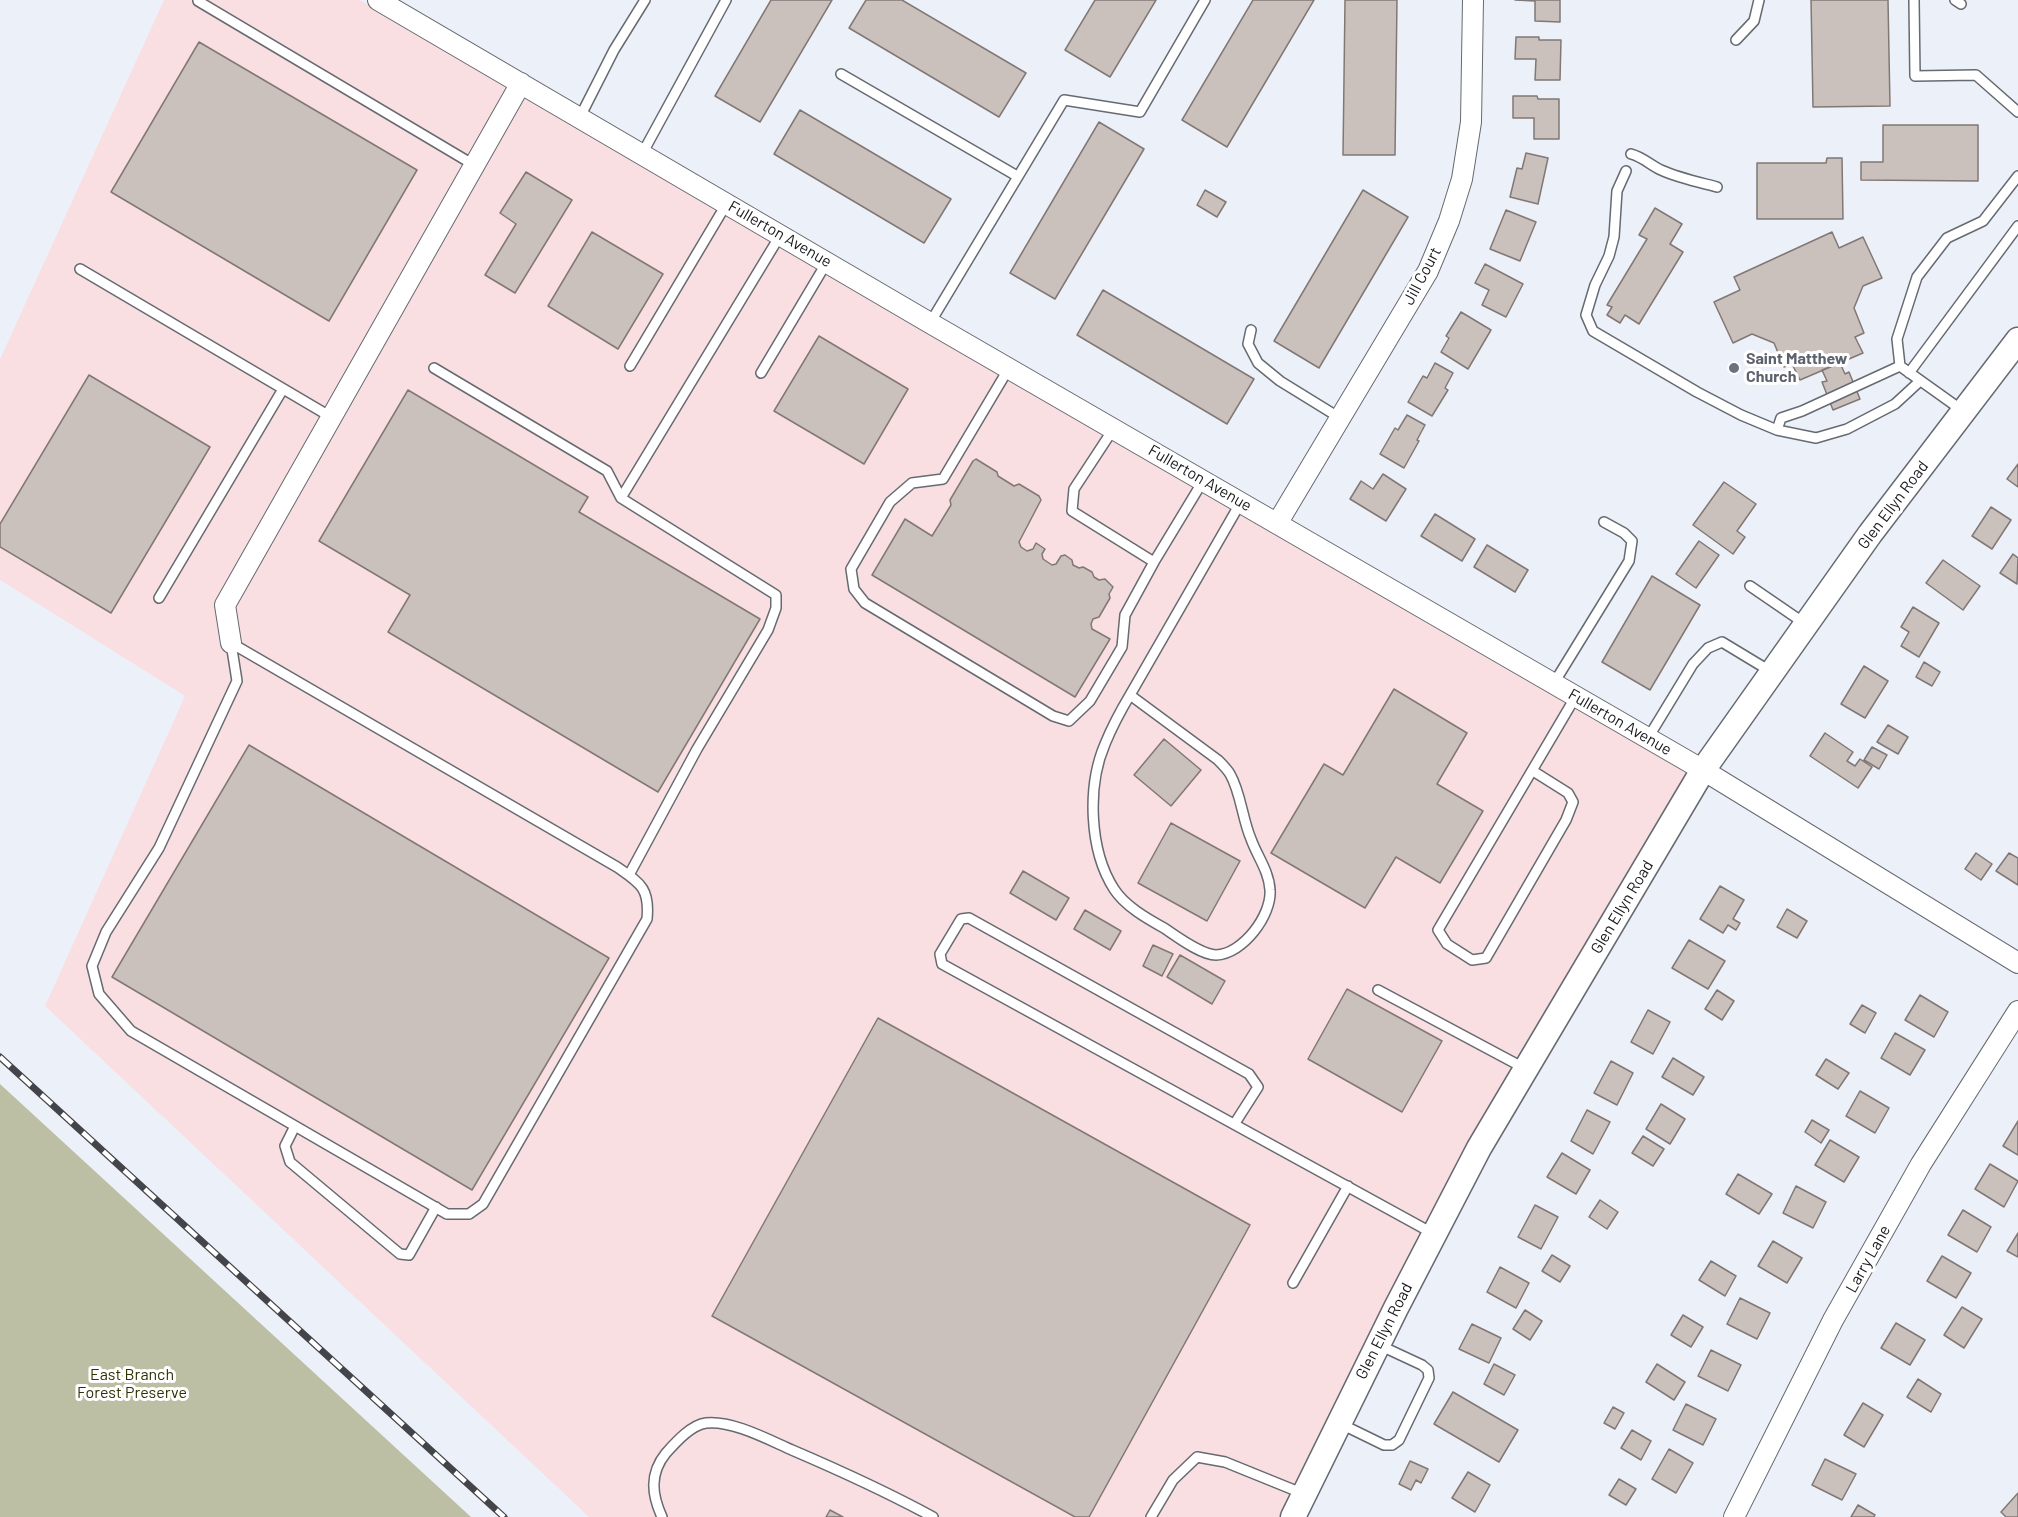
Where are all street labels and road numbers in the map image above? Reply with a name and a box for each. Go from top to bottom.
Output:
street label: Fullerton Avenue [725,197,835,271]
street label: Jill Court [1399,244,1445,308]
street label: Fullerton Avenue [1145,441,1255,515]
street label: Glen Ellyn Road [1854,457,1932,553]
street label: Fullerton Avenue [1565,685,1675,759]
street label: Glen Ellyn Road [1587,857,1657,957]
street label: Larry Lane [1842,1222,1894,1296]
street label: Glen Ellyn Road [1352,1280,1416,1382]

